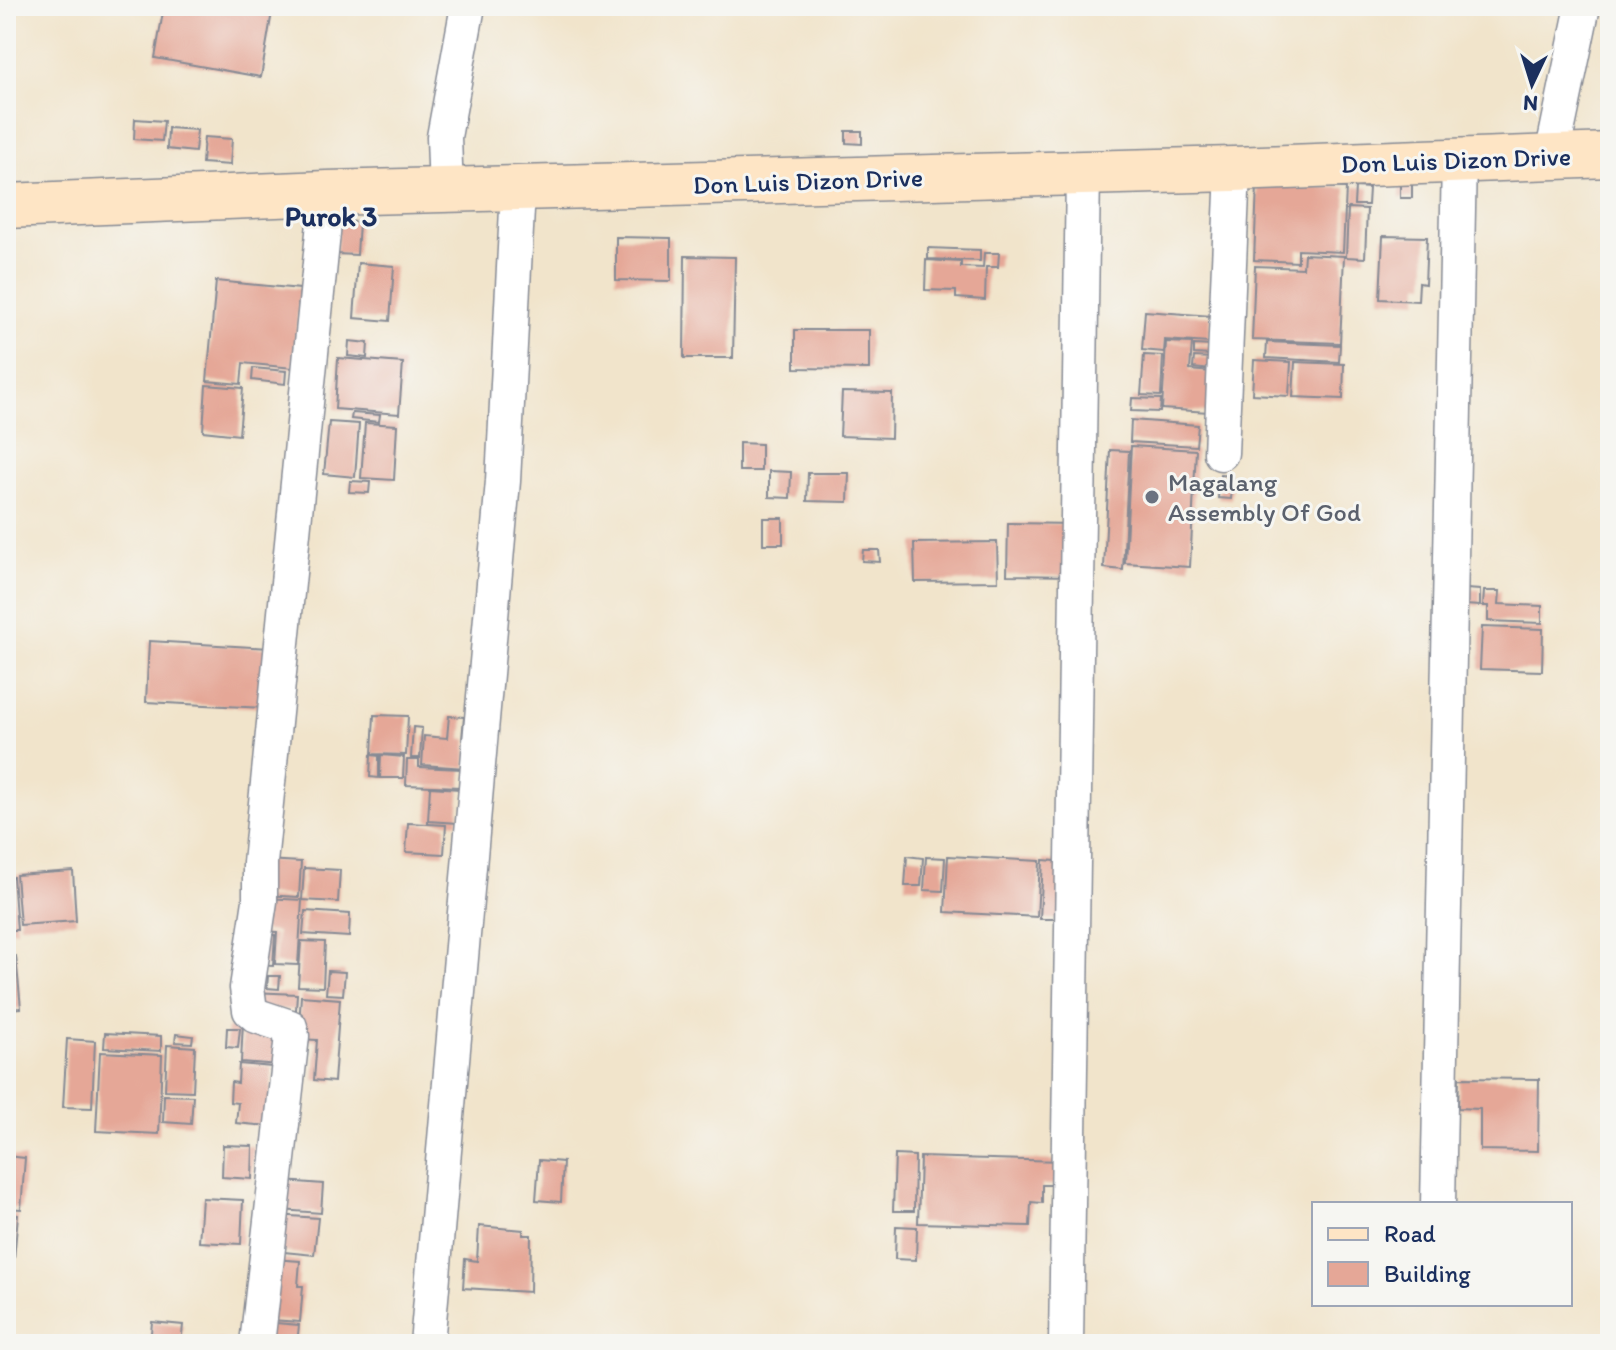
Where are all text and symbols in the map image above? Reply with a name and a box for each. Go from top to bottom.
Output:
north arrow [1492,44,1572,124]
text: N [1522,89,1539,117]
street label: Don Luis Dizon Drive [1340,140,1572,180]
street label: Don Luis Dizon Drive [692,161,924,201]
district label: Purok 3 [285,199,377,233]
place label: Magalang Assembly Of God [1168,466,1361,528]
marker: Magalang Assembly Of God [1143,488,1161,506]
legend [1312,1202,1572,1306]
text: Road [1384,1219,1436,1248]
text: Building [1384,1259,1471,1288]

